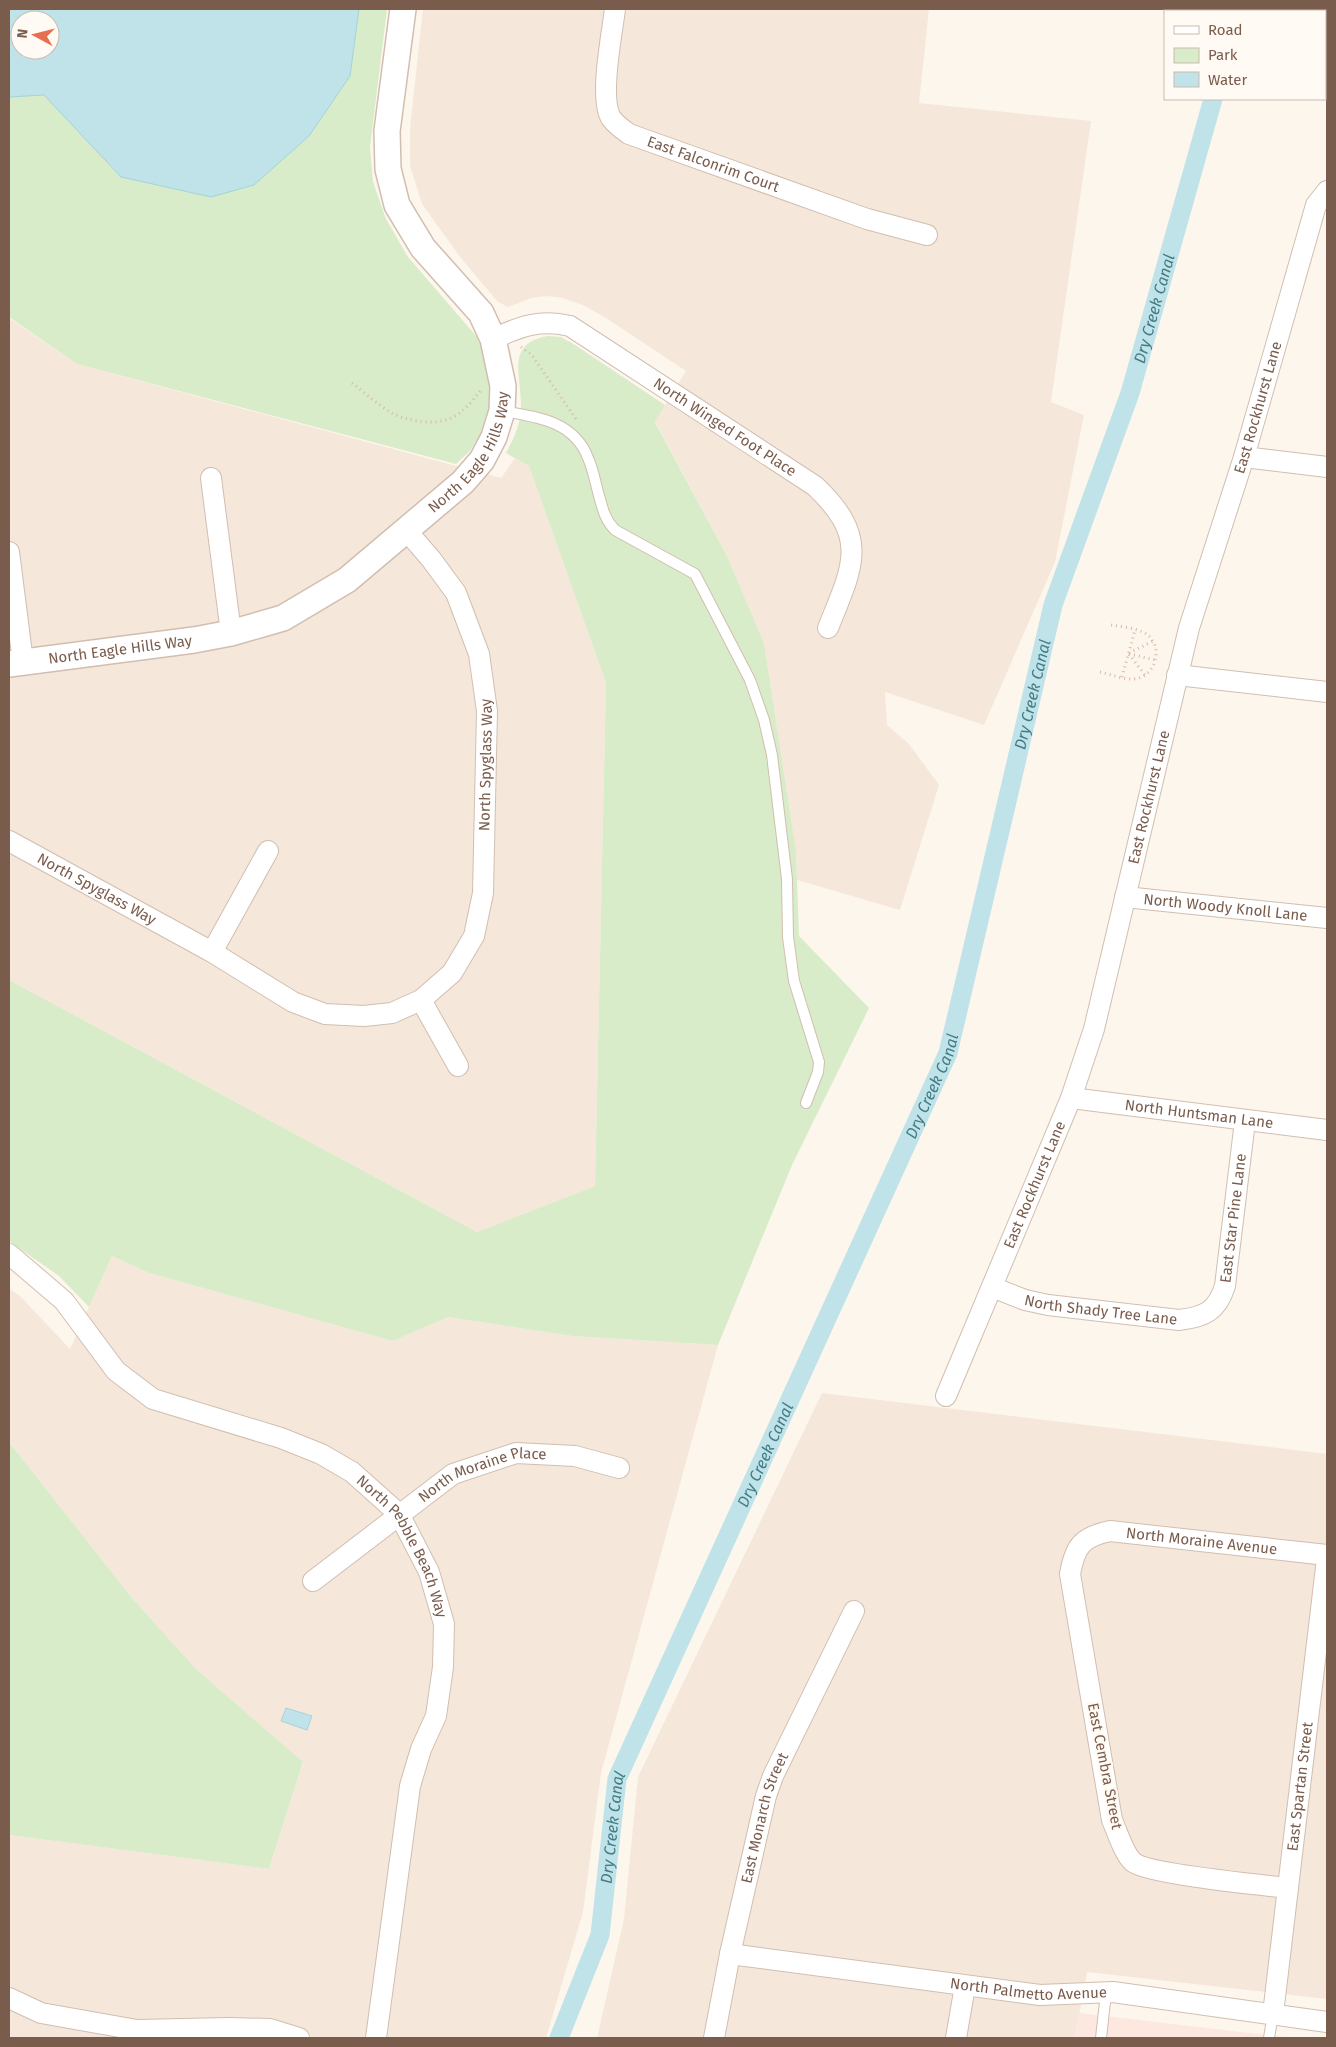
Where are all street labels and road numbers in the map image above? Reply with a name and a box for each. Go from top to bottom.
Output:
street label: East Falconrim Court [645,132,782,196]
street label: East Rockhurst Lane [1230,339,1286,476]
street label: North Winged Foot Place [650,374,800,480]
street label: North Eagle Hills Way [424,391,512,517]
street label: North Eagle Hills Way [47,631,194,668]
street label: North Spyglass Way [475,697,496,831]
street label: East Rockhurst Lane [1124,729,1173,866]
street label: North Spyglass Way [34,849,160,929]
street label: North Woody Knoll Lane [1143,890,1308,925]
street label: North Huntsman Lane [1124,1096,1274,1132]
street label: East Rockhurst Lane [1000,1118,1069,1251]
street label: East Star Pine Lane [1216,1153,1250,1284]
street label: North Shady Tree Lane [1023,1291,1178,1329]
street label: North Moraine Place [415,1443,547,1506]
street label: North Pebble Beach Way [353,1471,451,1620]
street label: North Moraine Avenue [1125,1524,1278,1558]
street label: East Cembra Street [1084,1701,1126,1831]
street label: East Spartan Street [1283,1720,1317,1852]
street label: East Monarch Street [737,1749,792,1885]
street label: North Palmetto Avenue [949,1974,1107,2004]

